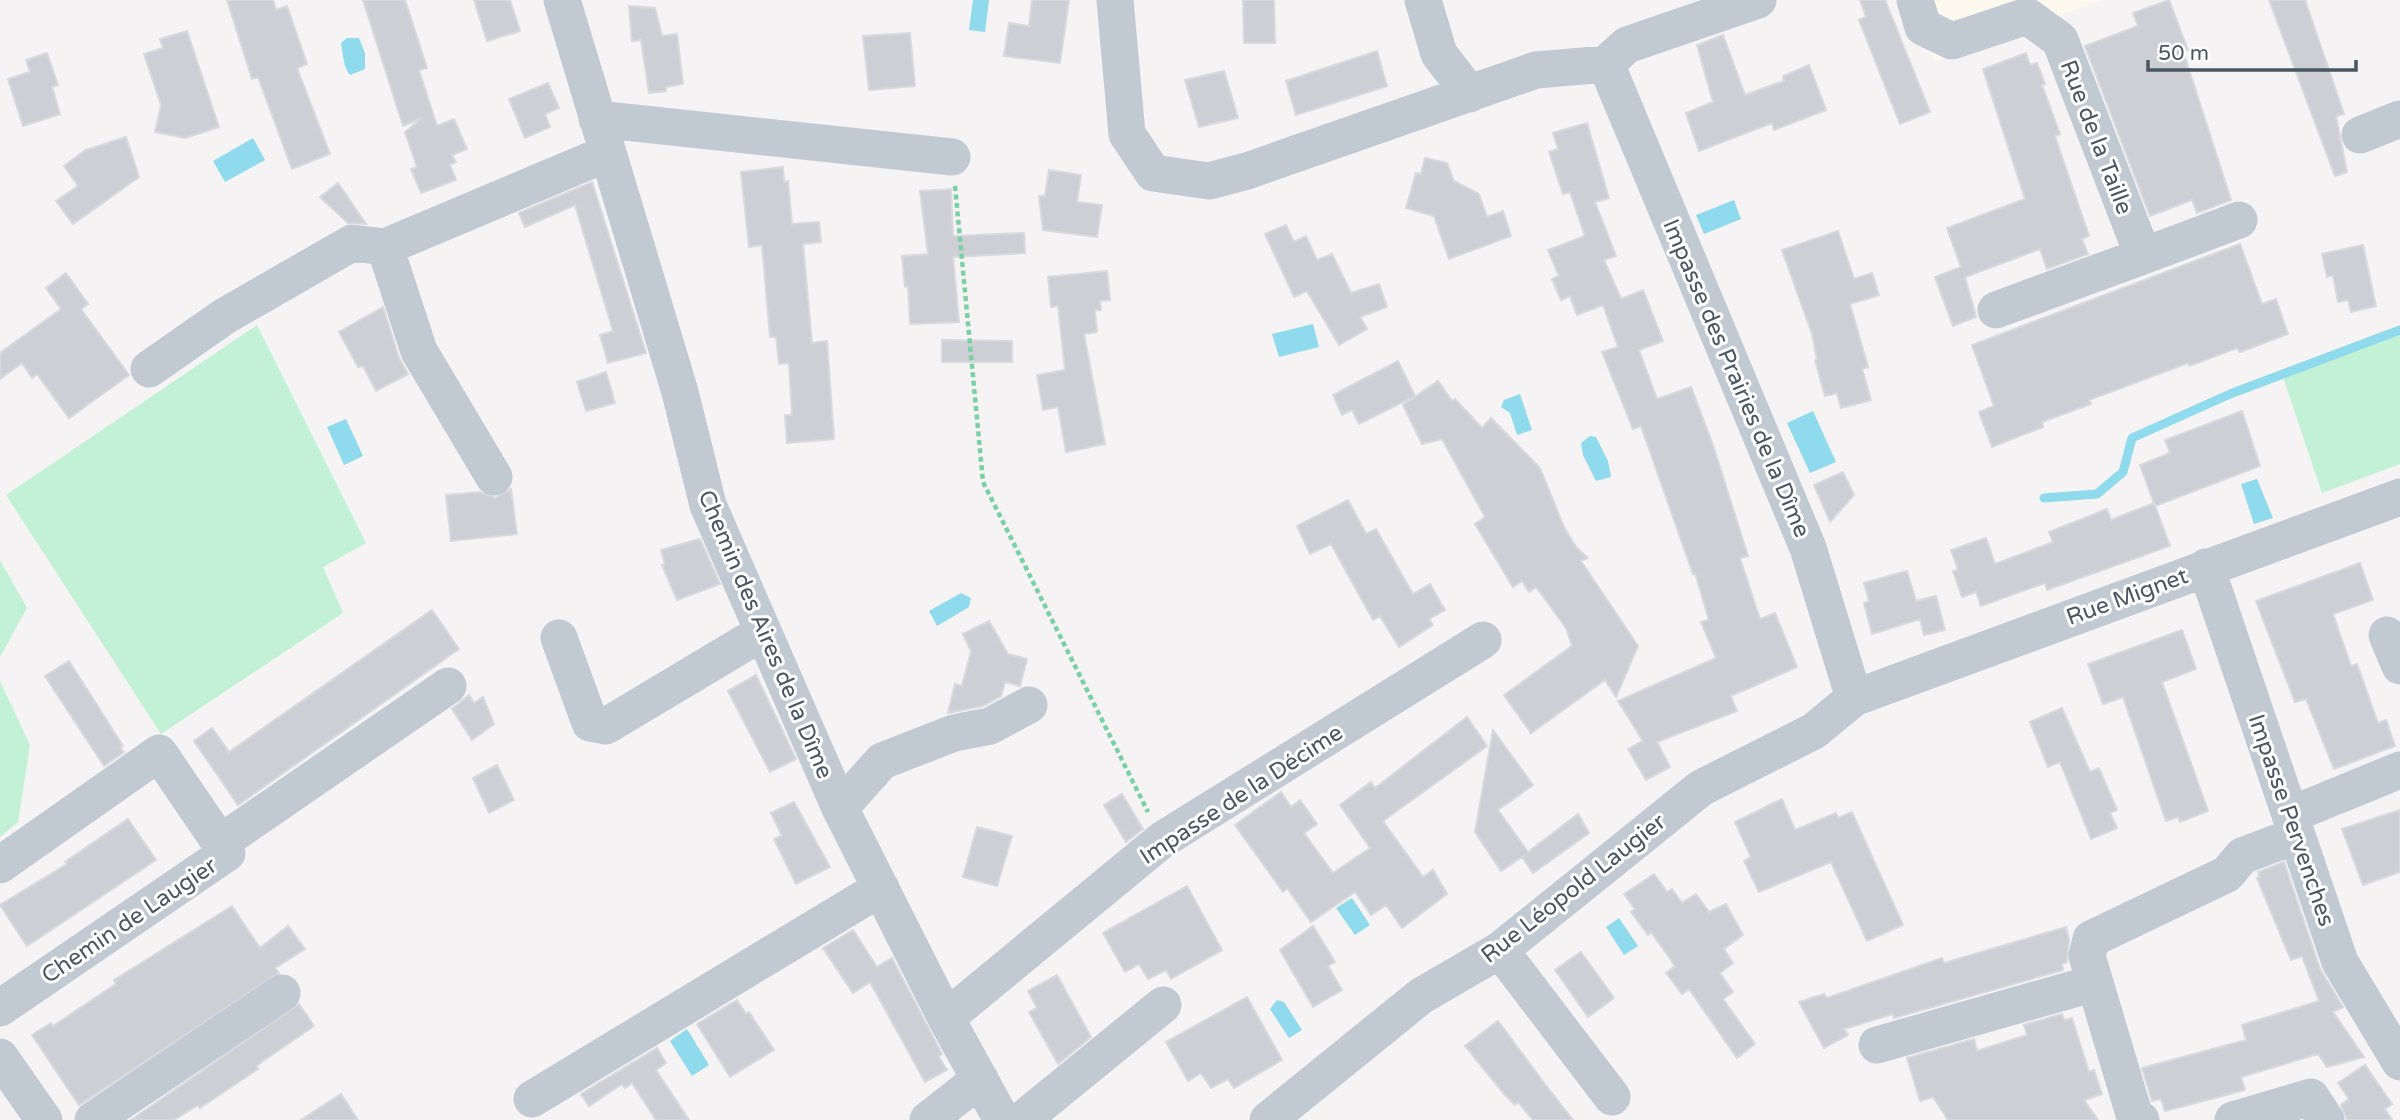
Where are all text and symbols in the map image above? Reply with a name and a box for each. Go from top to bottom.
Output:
scale bar [2148,28,2356,72]
text: 50 m [2158,41,2209,66]
street label: Rue de la Taille [2054,56,2138,218]
street label: Impasse des Prairies de la Dîme [1656,215,1816,542]
street label: Chemin des Aires de la Dîme [691,486,839,783]
street label: Rue Mignet [2063,562,2192,632]
street label: Impasse Pervenches [2242,711,2340,930]
street label: Impasse de la Décime [1135,719,1348,871]
street label: Rue Léopold Laugier [1476,808,1672,970]
street label: Chemin de Laugier [37,852,223,990]

